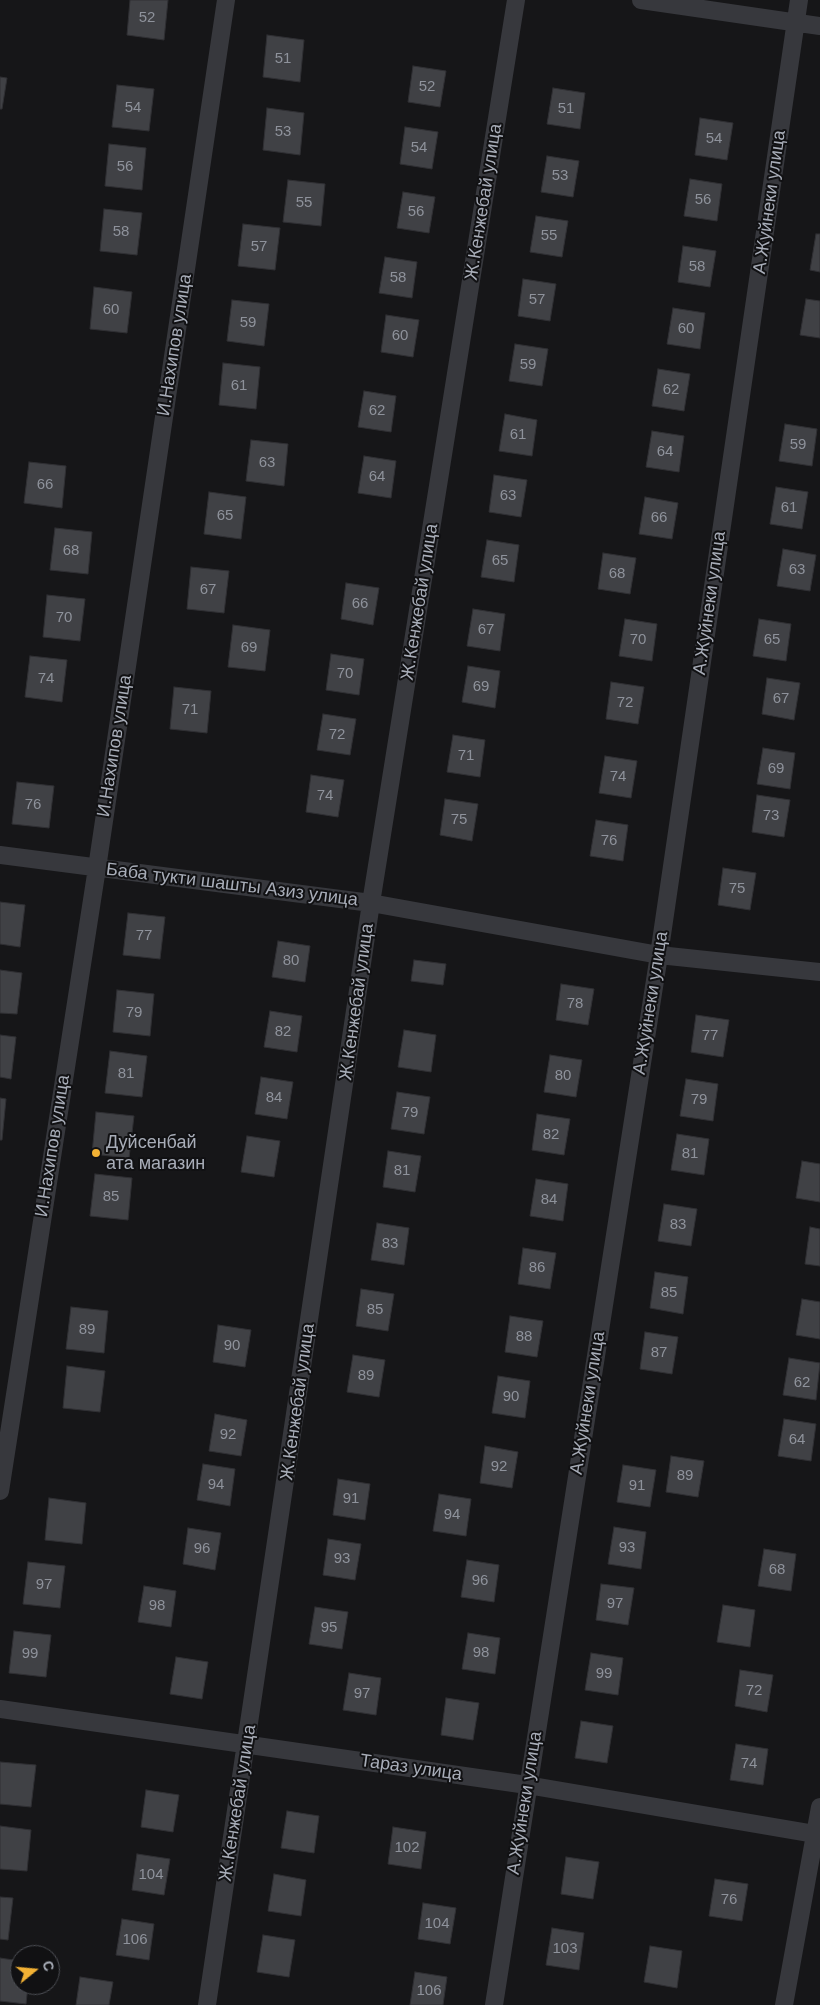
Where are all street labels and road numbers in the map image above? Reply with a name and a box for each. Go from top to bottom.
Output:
street label: Ж.Кенжебай улица [461,122,507,282]
street label: А.Жуйнеки улица [749,129,791,275]
street label: И.Нахипов улица [153,272,197,418]
street label: Ж.Кенжебай улица [397,522,443,682]
street label: А.Жуйнеки улица [689,530,731,676]
street label: И.Нахипов улица [93,673,137,819]
street label: Баба тукти шашты Азиз улица [105,859,359,911]
street label: Ж.Кенжебай улица [335,922,379,1082]
street label: А.Жуйнеки улица [629,930,673,1076]
street label: И.Нахипов улица [31,1073,75,1219]
street label: Ж.Кенжебай улица [276,1322,320,1482]
street label: А.Жуйнеки улица [566,1330,610,1476]
street label: Ж.Кенжебай улица [215,1723,261,1883]
street label: А.Жуйнеки улица [503,1730,547,1876]
street label: Тараз улица [359,1750,463,1786]

